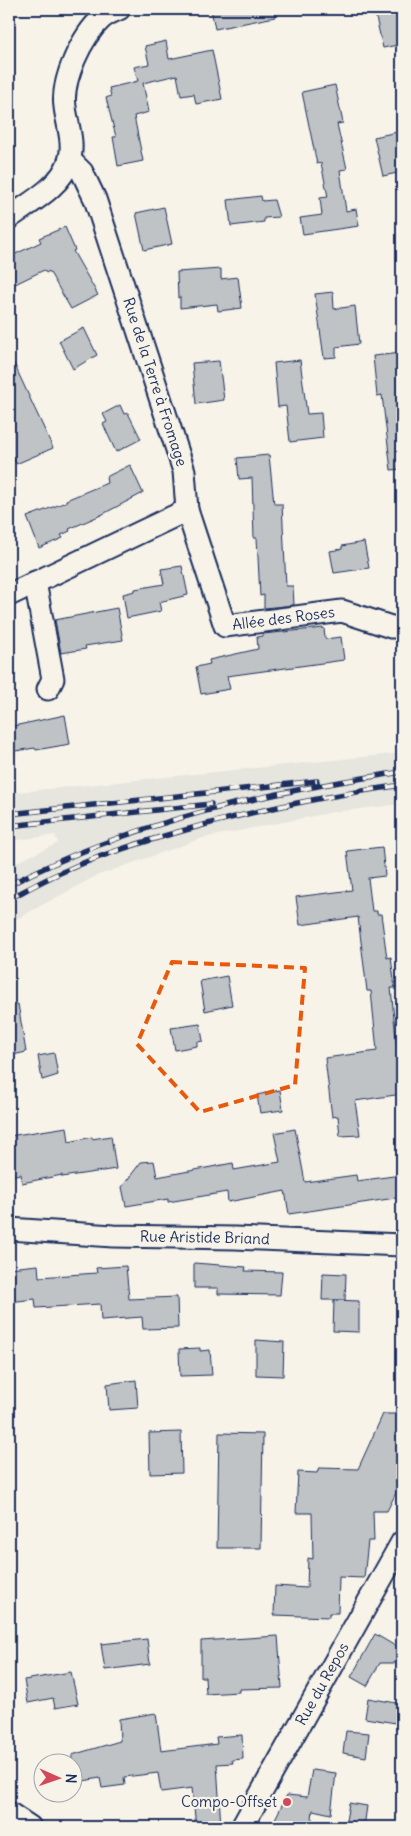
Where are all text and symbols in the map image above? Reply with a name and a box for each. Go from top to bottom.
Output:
street label: Rue de la Terre à Fromage [119,295,192,469]
street label: Allée des Roses [231,602,336,634]
street label: Rue Aristide Briand [140,1226,270,1248]
street label: Rue du Repos [291,1639,353,1729]
north arrow [32,1754,82,1804]
text: N [62,1773,80,1784]
place label: Compo-Offset [181,1792,277,1811]
marker: Compo-Offset [281,1796,293,1808]

